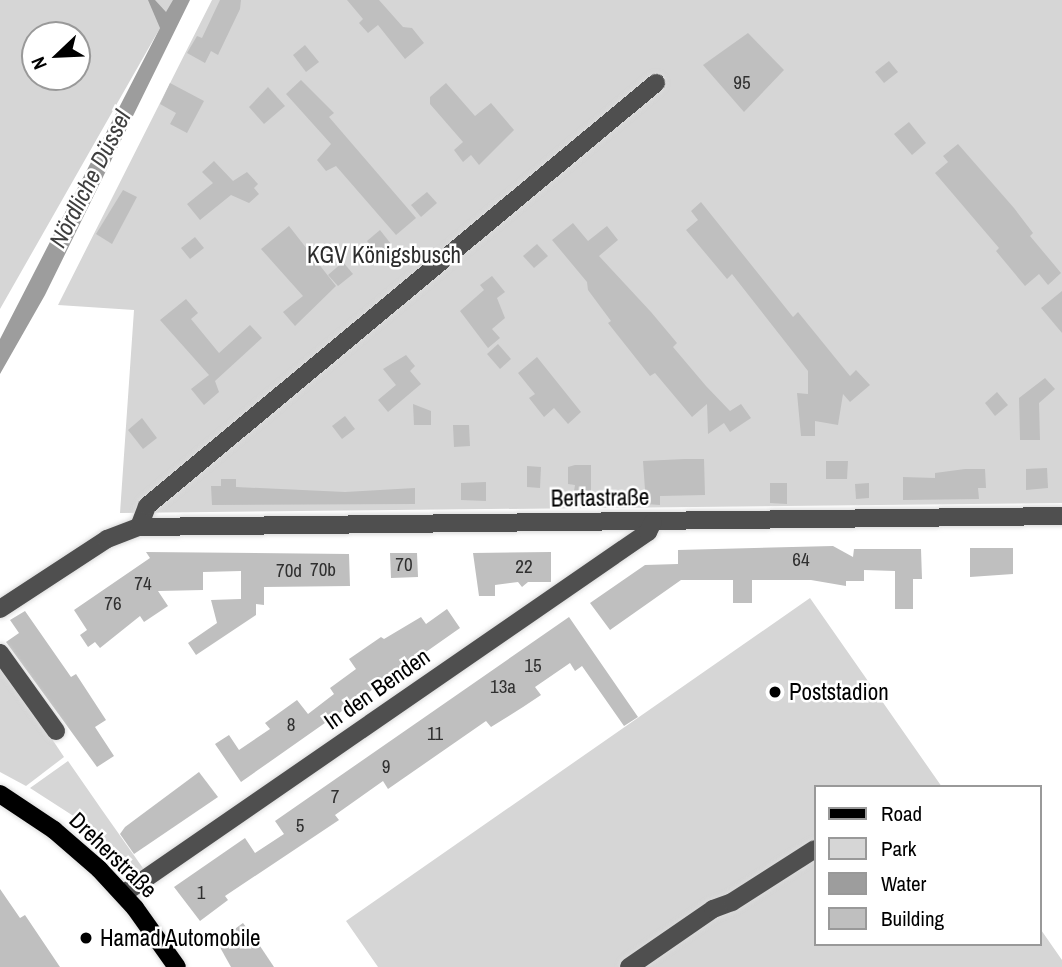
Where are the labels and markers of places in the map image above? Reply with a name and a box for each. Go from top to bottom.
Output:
place label: Poststadion [789,678,889,706]
marker: Poststadion [767,684,783,700]
place label: Hamad Automobile [100,924,261,952]
marker: Hamad Automobile [78,930,94,946]

